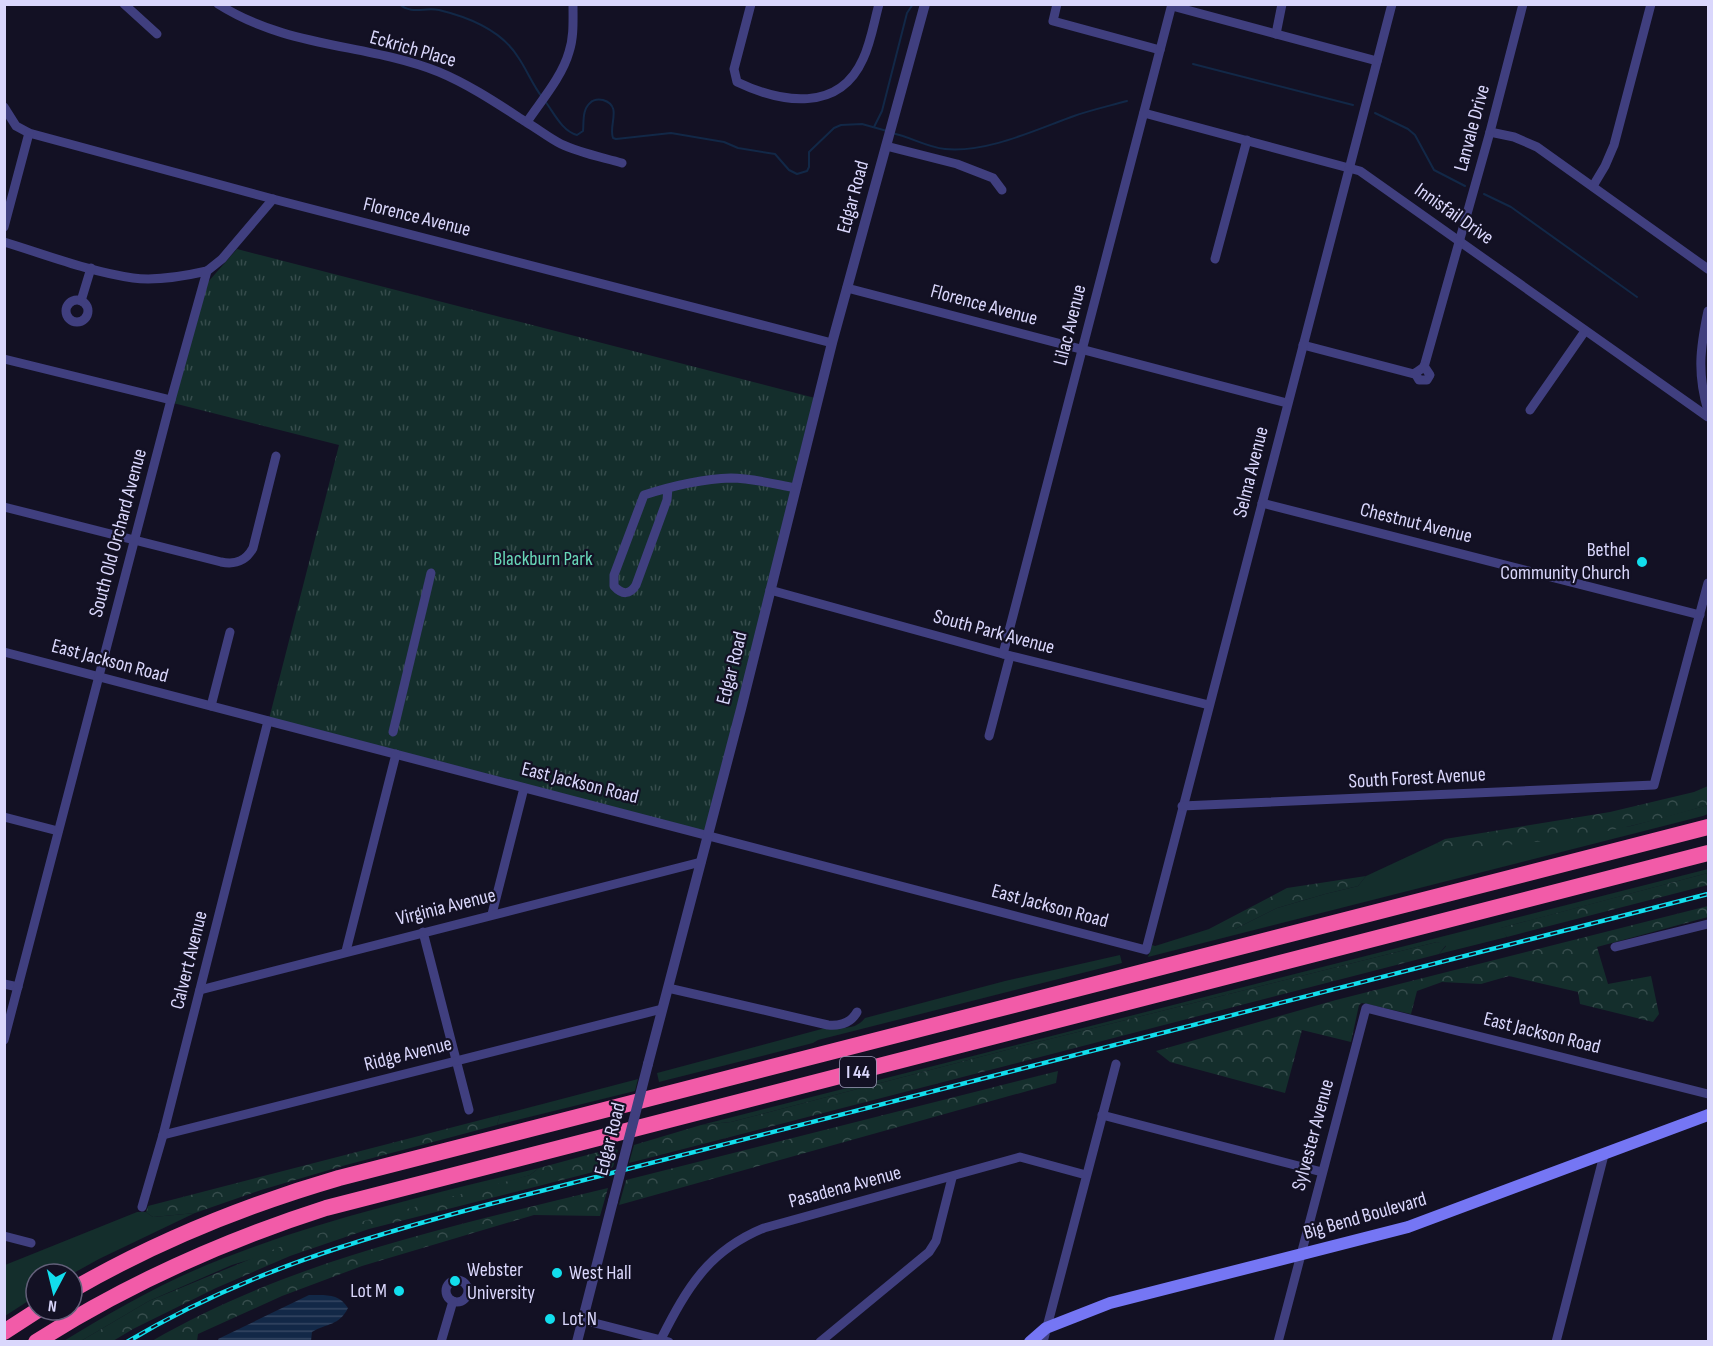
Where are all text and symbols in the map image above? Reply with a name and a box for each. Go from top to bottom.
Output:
street label: Eckrich Place [367,25,459,73]
street label: Lanvale Drive [1449,82,1495,174]
street label: Edgar Road [832,158,874,236]
street label: Innisfail Drive [1410,178,1498,250]
street label: Florence Avenue [361,192,473,242]
street label: Florence Avenue [928,279,1040,331]
street label: Lilac Avenue [1048,282,1092,368]
street label: Selma Avenue [1228,424,1274,520]
street label: South Old Orchard Avenue [84,446,152,620]
street label: Chestnut Avenue [1357,497,1475,549]
place label: Bethel Community Church [1500,538,1630,585]
park label: Blackburn Park [493,547,593,571]
marker: Bethel Community Church [1635,555,1649,569]
street label: South Park Avenue [931,604,1057,660]
street label: Edgar Road [711,629,753,707]
street label: East Jackson Road [49,634,171,688]
street label: East Jackson Road [519,757,641,809]
street label: South Forest Avenue [1348,762,1486,794]
street label: East Jackson Road [989,879,1111,933]
street label: Virginia Avenue [394,883,498,931]
street label: Calvert Avenue [165,908,213,1012]
street label: East Jackson Road [1481,1007,1603,1059]
street label: Ridge Avenue [362,1032,454,1076]
road number: I 44 [840,1057,876,1087]
street label: Sylvester Avenue [1287,1077,1339,1193]
street label: Edgar Road [589,1100,631,1178]
street label: Pasadena Avenue [786,1160,904,1214]
street label: Big Bend Boulevard [1301,1187,1429,1245]
place label: Webster University [467,1258,535,1305]
place label: West Hall [569,1261,631,1285]
north arrow [24,1262,84,1322]
marker: West Hall [550,1266,564,1280]
marker: Webster University [448,1274,462,1288]
place label: Lot M [350,1279,387,1303]
marker: Lot M [392,1284,406,1298]
text: N [47,1295,58,1315]
place label: Lot N [562,1307,597,1331]
marker: Lot N [543,1312,557,1326]

